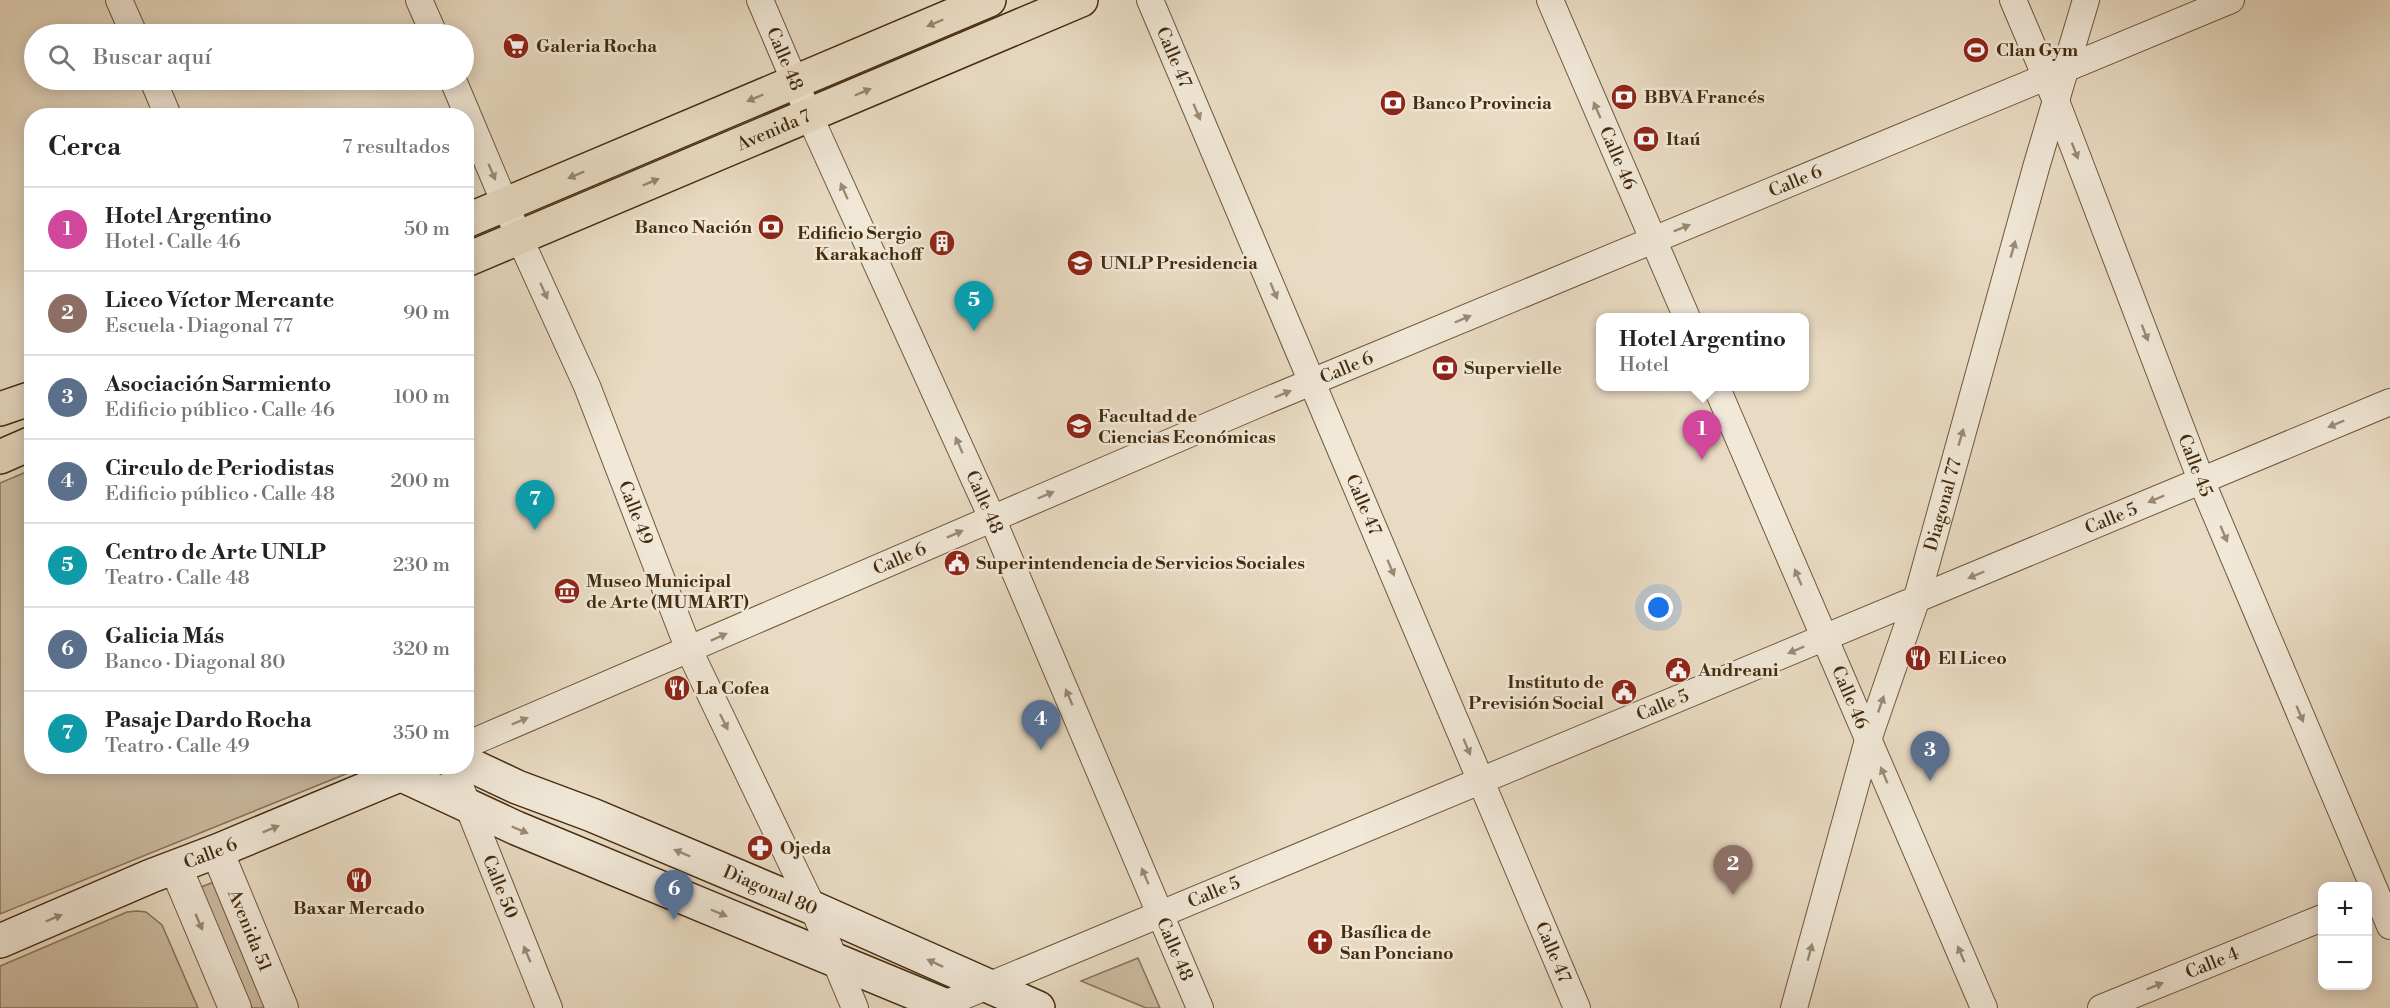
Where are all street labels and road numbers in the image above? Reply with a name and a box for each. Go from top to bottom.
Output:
street label: Calle 47 [1151,23,1197,91]
street label: Calle 48 [761,24,809,94]
street label: Avenida 7 [732,104,814,156]
street label: Calle 46 [1594,123,1642,193]
street label: Calle 6 [1765,160,1826,202]
street label: Calle 6 [1316,346,1377,389]
street label: Calle 45 [2173,431,2218,500]
street label: Diagonal 77 [1919,456,1966,554]
street label: Calle 48 [960,467,1009,537]
street label: Calle 47 [1341,471,1387,539]
street label: Calle 49 [613,478,659,548]
street label: Calle 5 [2081,497,2141,539]
street label: Calle 6 [869,537,930,580]
street label: Calle 46 [1826,662,1874,733]
street label: Calle 5 [1633,684,1692,726]
street label: Calle 6 [180,832,241,874]
street label: Calle 50 [477,851,523,922]
street label: Diagonal 80 [720,860,821,920]
street label: Calle 5 [1184,871,1244,913]
street label: Avenida 51 [222,885,277,975]
street label: Calle 48 [1151,914,1199,984]
street label: Calle 47 [1530,918,1576,986]
street label: Calle 4 [2182,941,2243,984]

